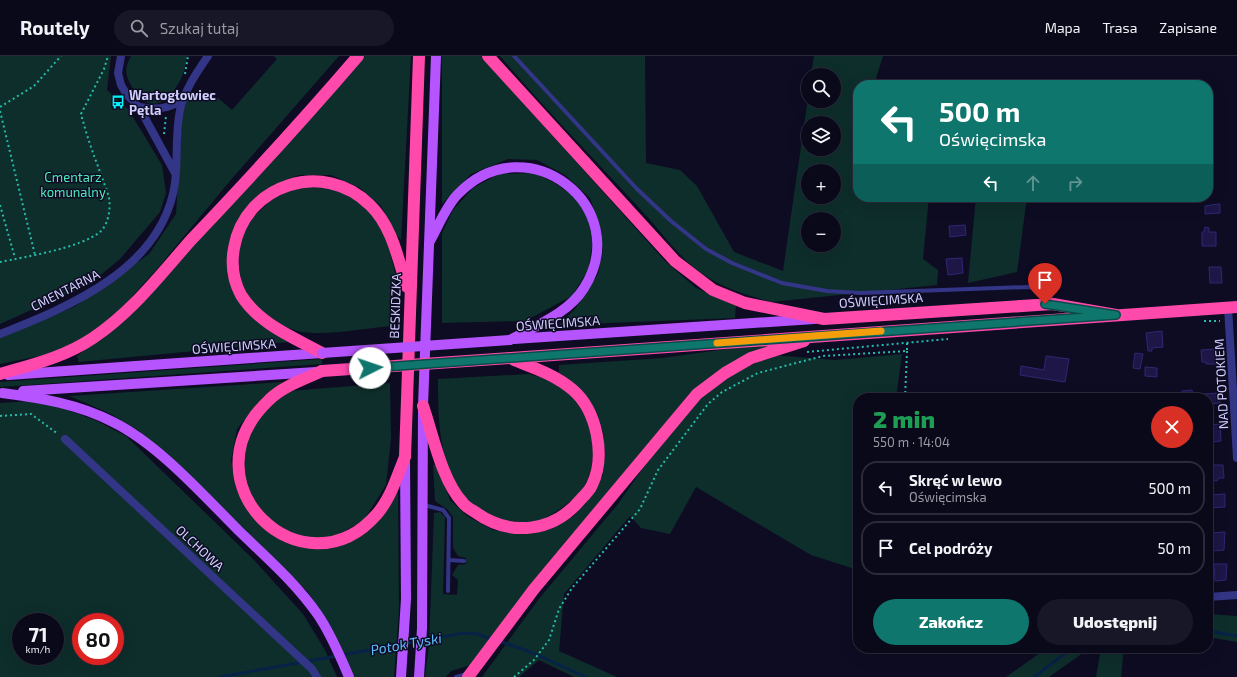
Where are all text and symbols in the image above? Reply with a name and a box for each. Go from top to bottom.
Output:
search box [114,10,394,46]
text: Routely [20,16,90,39]
icon: search [128,17,150,39]
text: Szukaj tutaj [160,19,239,37]
text: Mapa [1045,19,1080,36]
text: Trasa [1102,19,1137,36]
text: Zapisane [1159,19,1217,36]
map controls [801,68,841,252]
button: search [801,68,841,108]
place label: Wartogłowiec Pętla [129,87,216,118]
bus stop icon: Wartogłowiec Pętla [110,94,126,110]
text: 500 m [939,94,1021,128]
icon: left [873,96,925,148]
button: layers [801,116,841,156]
text: Oświęcimska [939,128,1046,150]
button: + [801,164,841,204]
park label: Cmentarz komunalny [40,169,106,200]
icon: left [980,172,1002,194]
icon: ahead [1022,172,1044,194]
icon: right [1064,172,1086,194]
button: − [801,212,841,252]
pin [1028,263,1062,304]
street label: CMENTARNA [28,266,102,314]
icon: arrive [1034,269,1056,291]
street label: BESKIDZKA [386,273,404,339]
street label: OŚWIĘCIMSKA [838,288,924,311]
street label: OŚWIĘCIMSKA [515,311,601,334]
street label: OŚWIĘCIMSKA [191,334,277,357]
street label: NAD POTOKIEM [1211,338,1231,430]
position arrow [349,347,391,389]
text: 2 min [873,404,935,433]
button: close [1151,406,1193,448]
text: 550 m · 14:04 [873,434,950,450]
text: Skręć w lewo [909,471,1002,489]
icon: left [875,477,897,499]
text: 500 m [1148,479,1191,497]
text: Oświęcimska [909,489,987,505]
street label: OLCHOWA [173,522,227,574]
icon: arrive [875,537,897,559]
text: Cel podróży [909,539,992,557]
text: 50 m [1157,539,1191,557]
button: Zakończ [873,599,1029,645]
button: Udostępnij [1037,599,1193,645]
speed limit sign: 80 [72,613,124,665]
text: 71 [28,622,48,646]
water label: Potok Tyski [369,629,443,658]
text: km/h [26,643,50,655]

